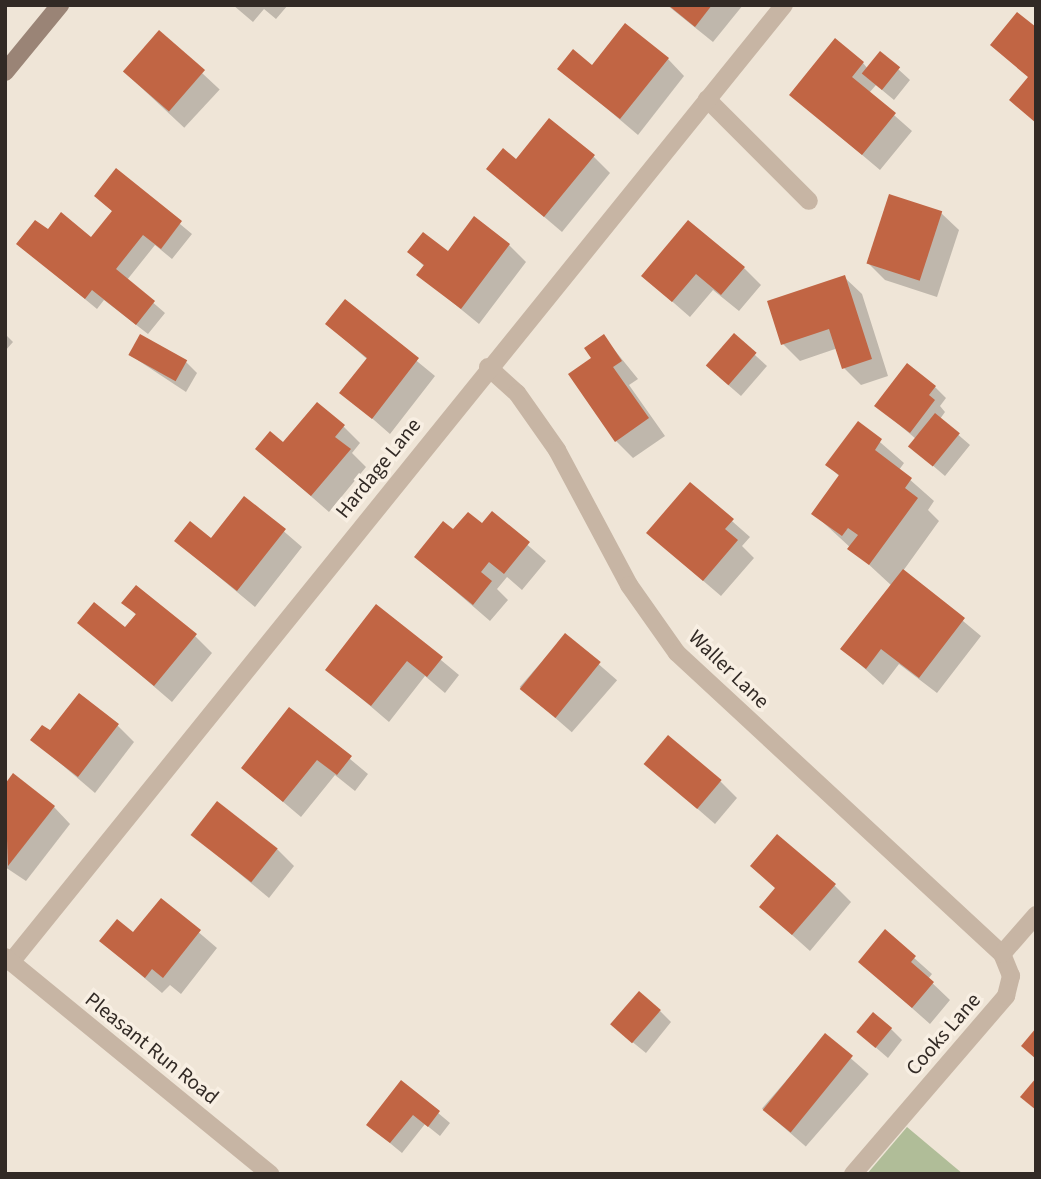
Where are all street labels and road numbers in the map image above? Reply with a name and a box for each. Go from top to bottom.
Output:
street label: Hardage Lane [330,413,426,523]
street label: Waller Lane [684,624,774,714]
street label: Pleasant Run Road [80,987,224,1109]
street label: Cooks Lane [900,988,986,1080]

